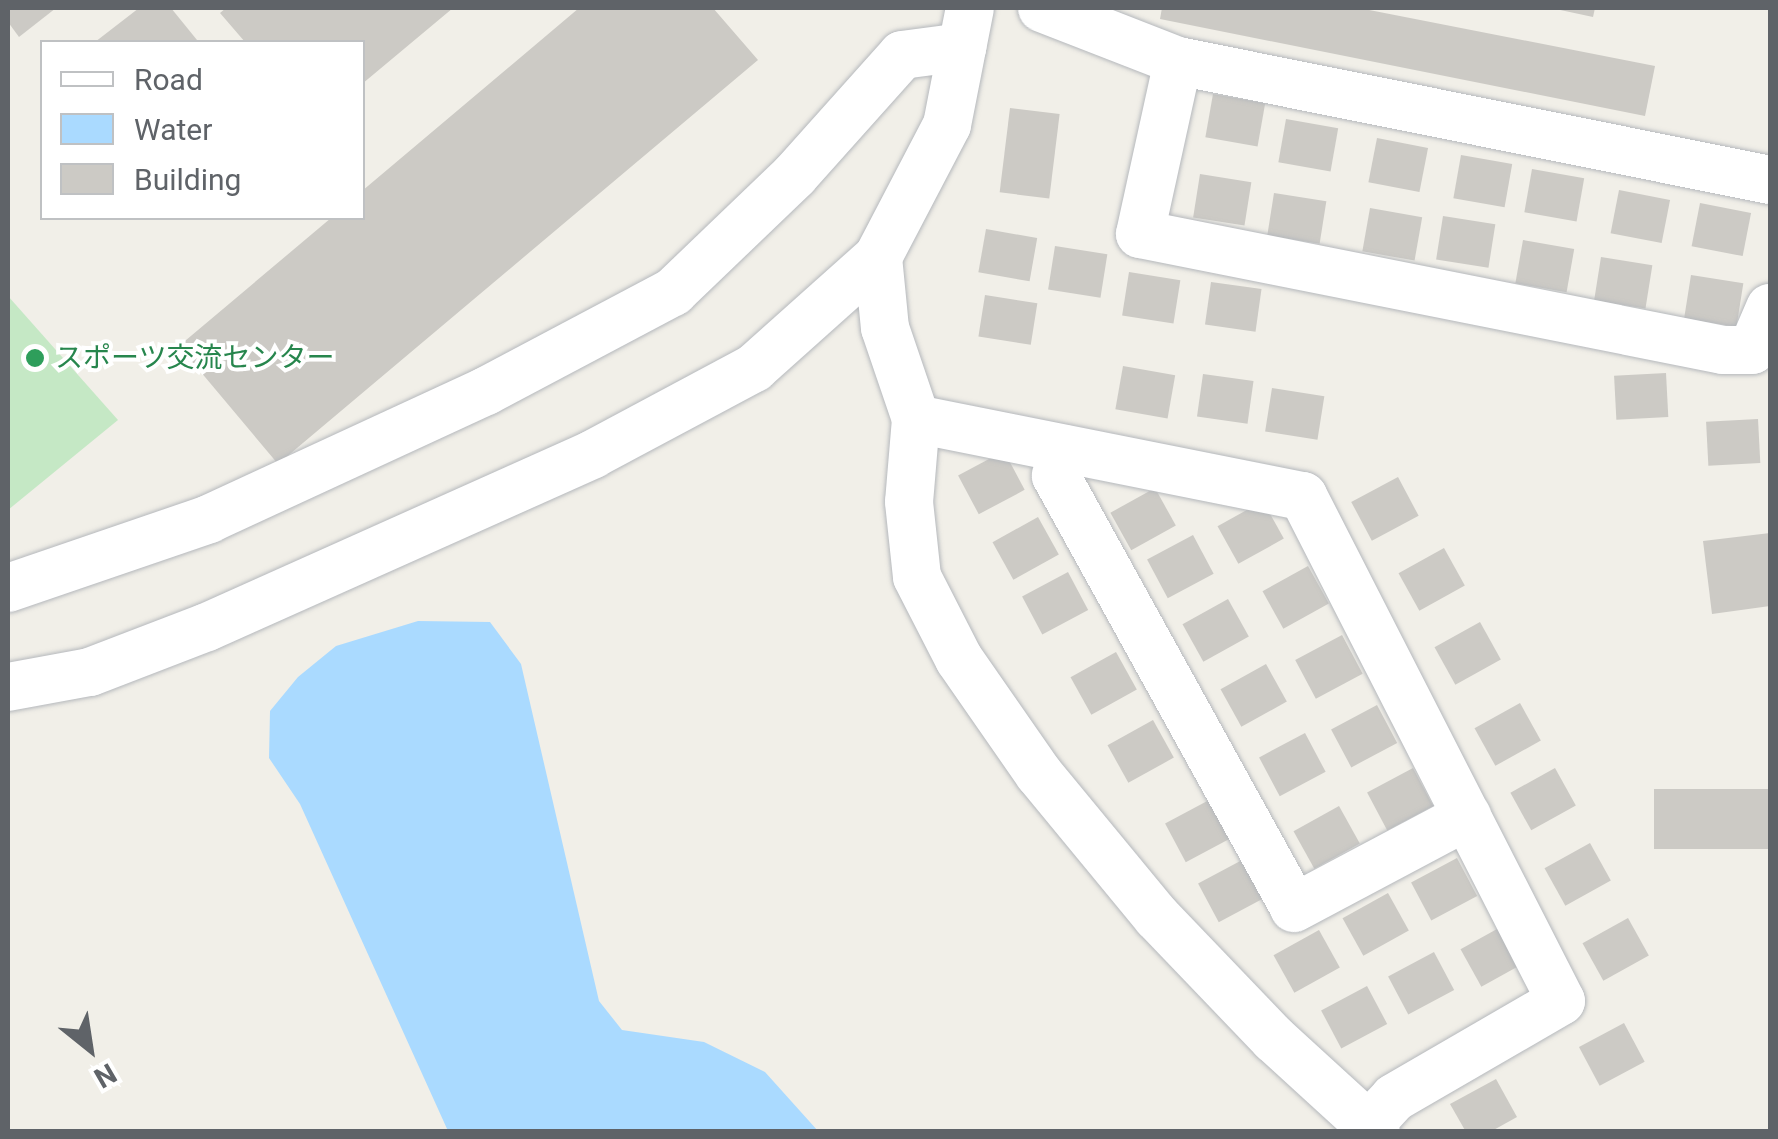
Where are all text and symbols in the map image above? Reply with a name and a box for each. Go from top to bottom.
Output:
legend [40,40,365,220]
text: Road [134,62,203,97]
text: Water [134,112,212,147]
text: Building [134,162,241,197]
place label: スポーツ交流センター [55,341,335,375]
marker: スポーツ交流センター [24,347,46,369]
north arrow [40,999,140,1099]
text: N [88,1056,122,1095]

